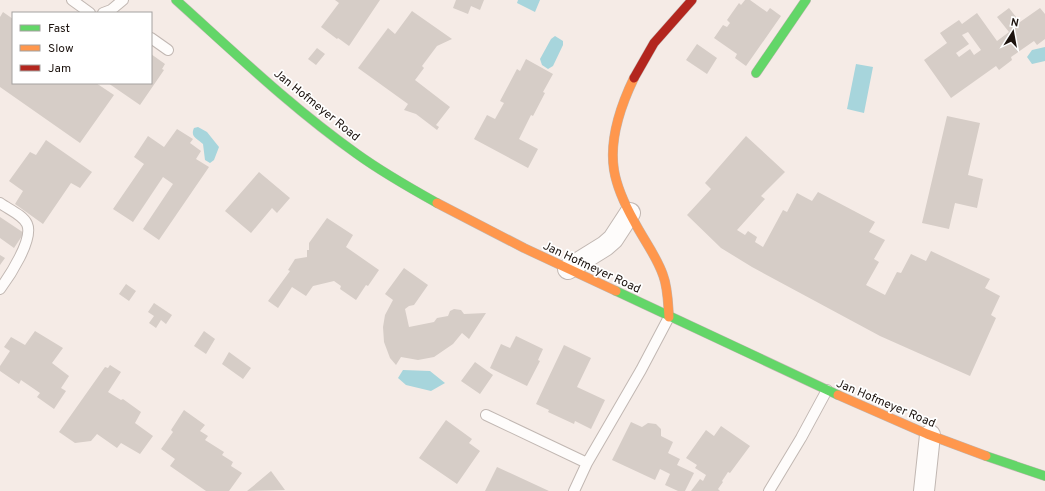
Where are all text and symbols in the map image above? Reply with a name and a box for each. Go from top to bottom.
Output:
legend [12,12,152,84]
north arrow [993,12,1033,52]
text: N [1010,16,1020,31]
text: Fast [48,21,70,37]
text: Slow [48,41,74,57]
text: Jam [48,61,71,77]
street label: Jan Hofmeyer Road [270,66,363,145]
street label: Jan Hofmeyer Road [540,238,643,298]
street label: Jan Hofmeyer Road [834,376,938,432]

